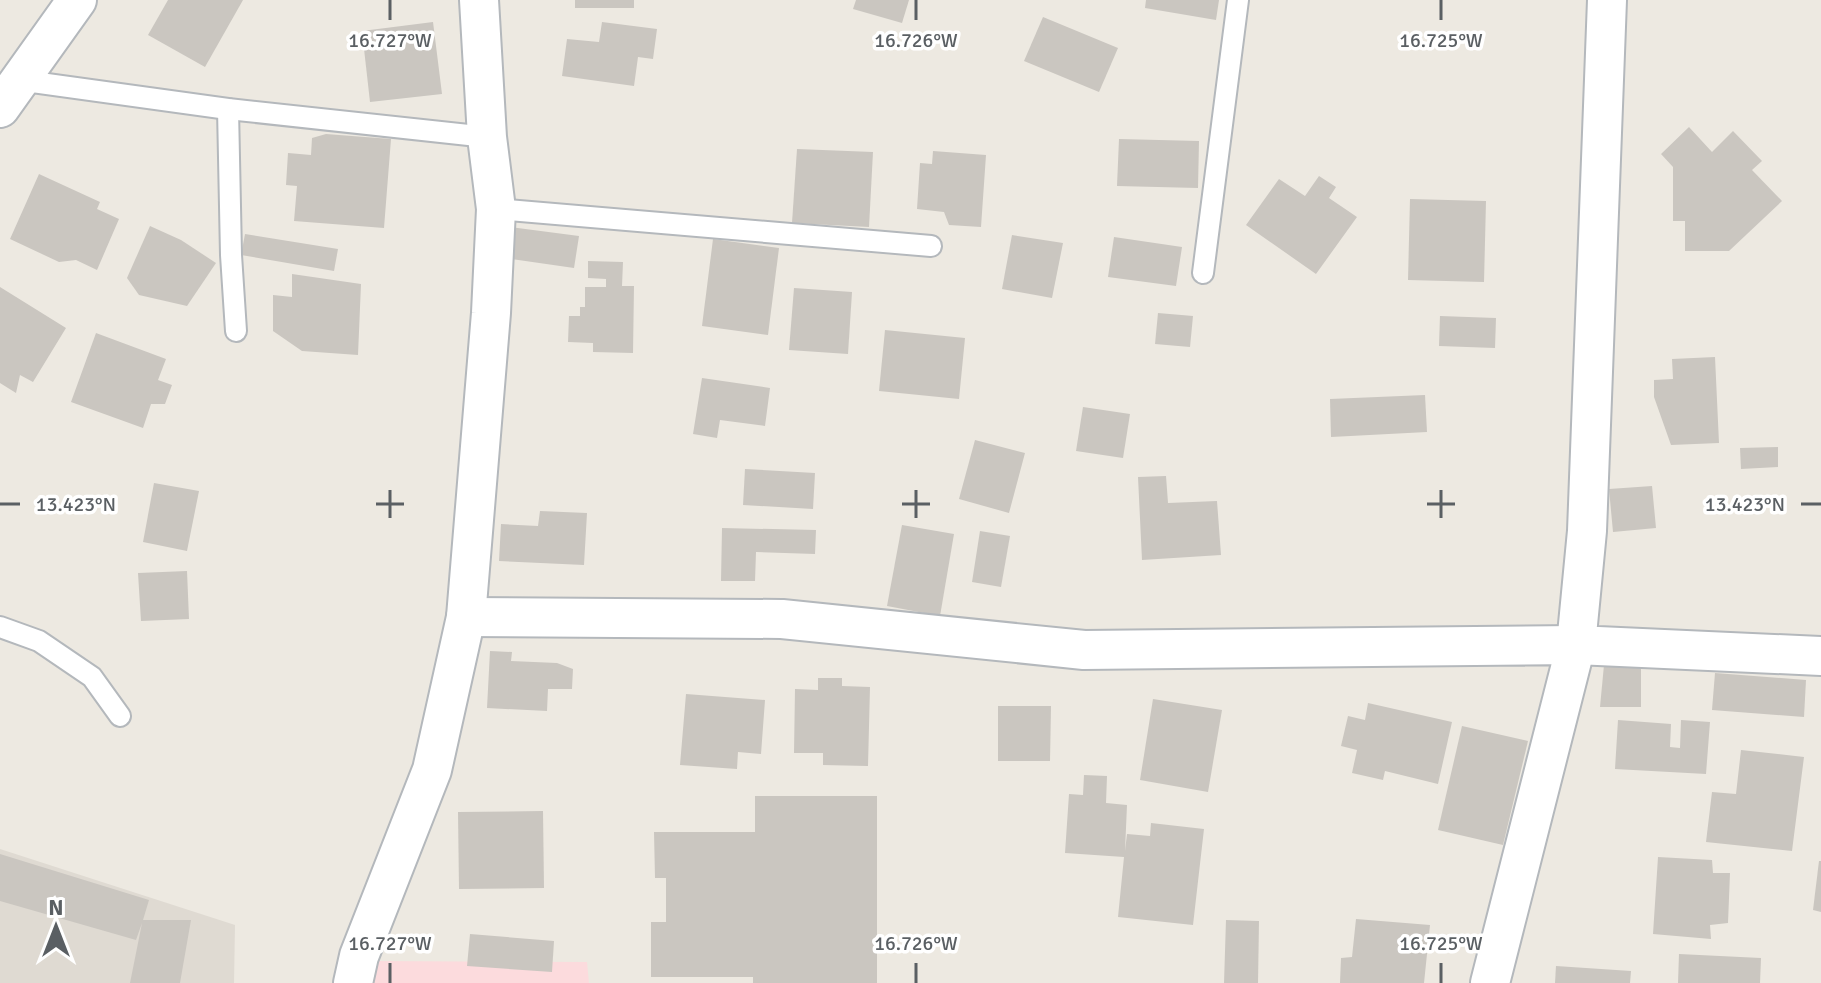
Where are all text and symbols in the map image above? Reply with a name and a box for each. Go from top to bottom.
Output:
text: 16.727°W [348,28,432,53]
text: 16.726°W [874,28,958,53]
text: 16.725°W [1399,28,1483,53]
text: 13.423°N [36,492,116,517]
text: 13.423°N [1705,492,1785,517]
north arrow [16,887,96,967]
text: N [48,894,64,921]
text: 16.727°W [348,931,432,956]
text: 16.726°W [874,931,958,956]
text: 16.725°W [1399,931,1483,956]

